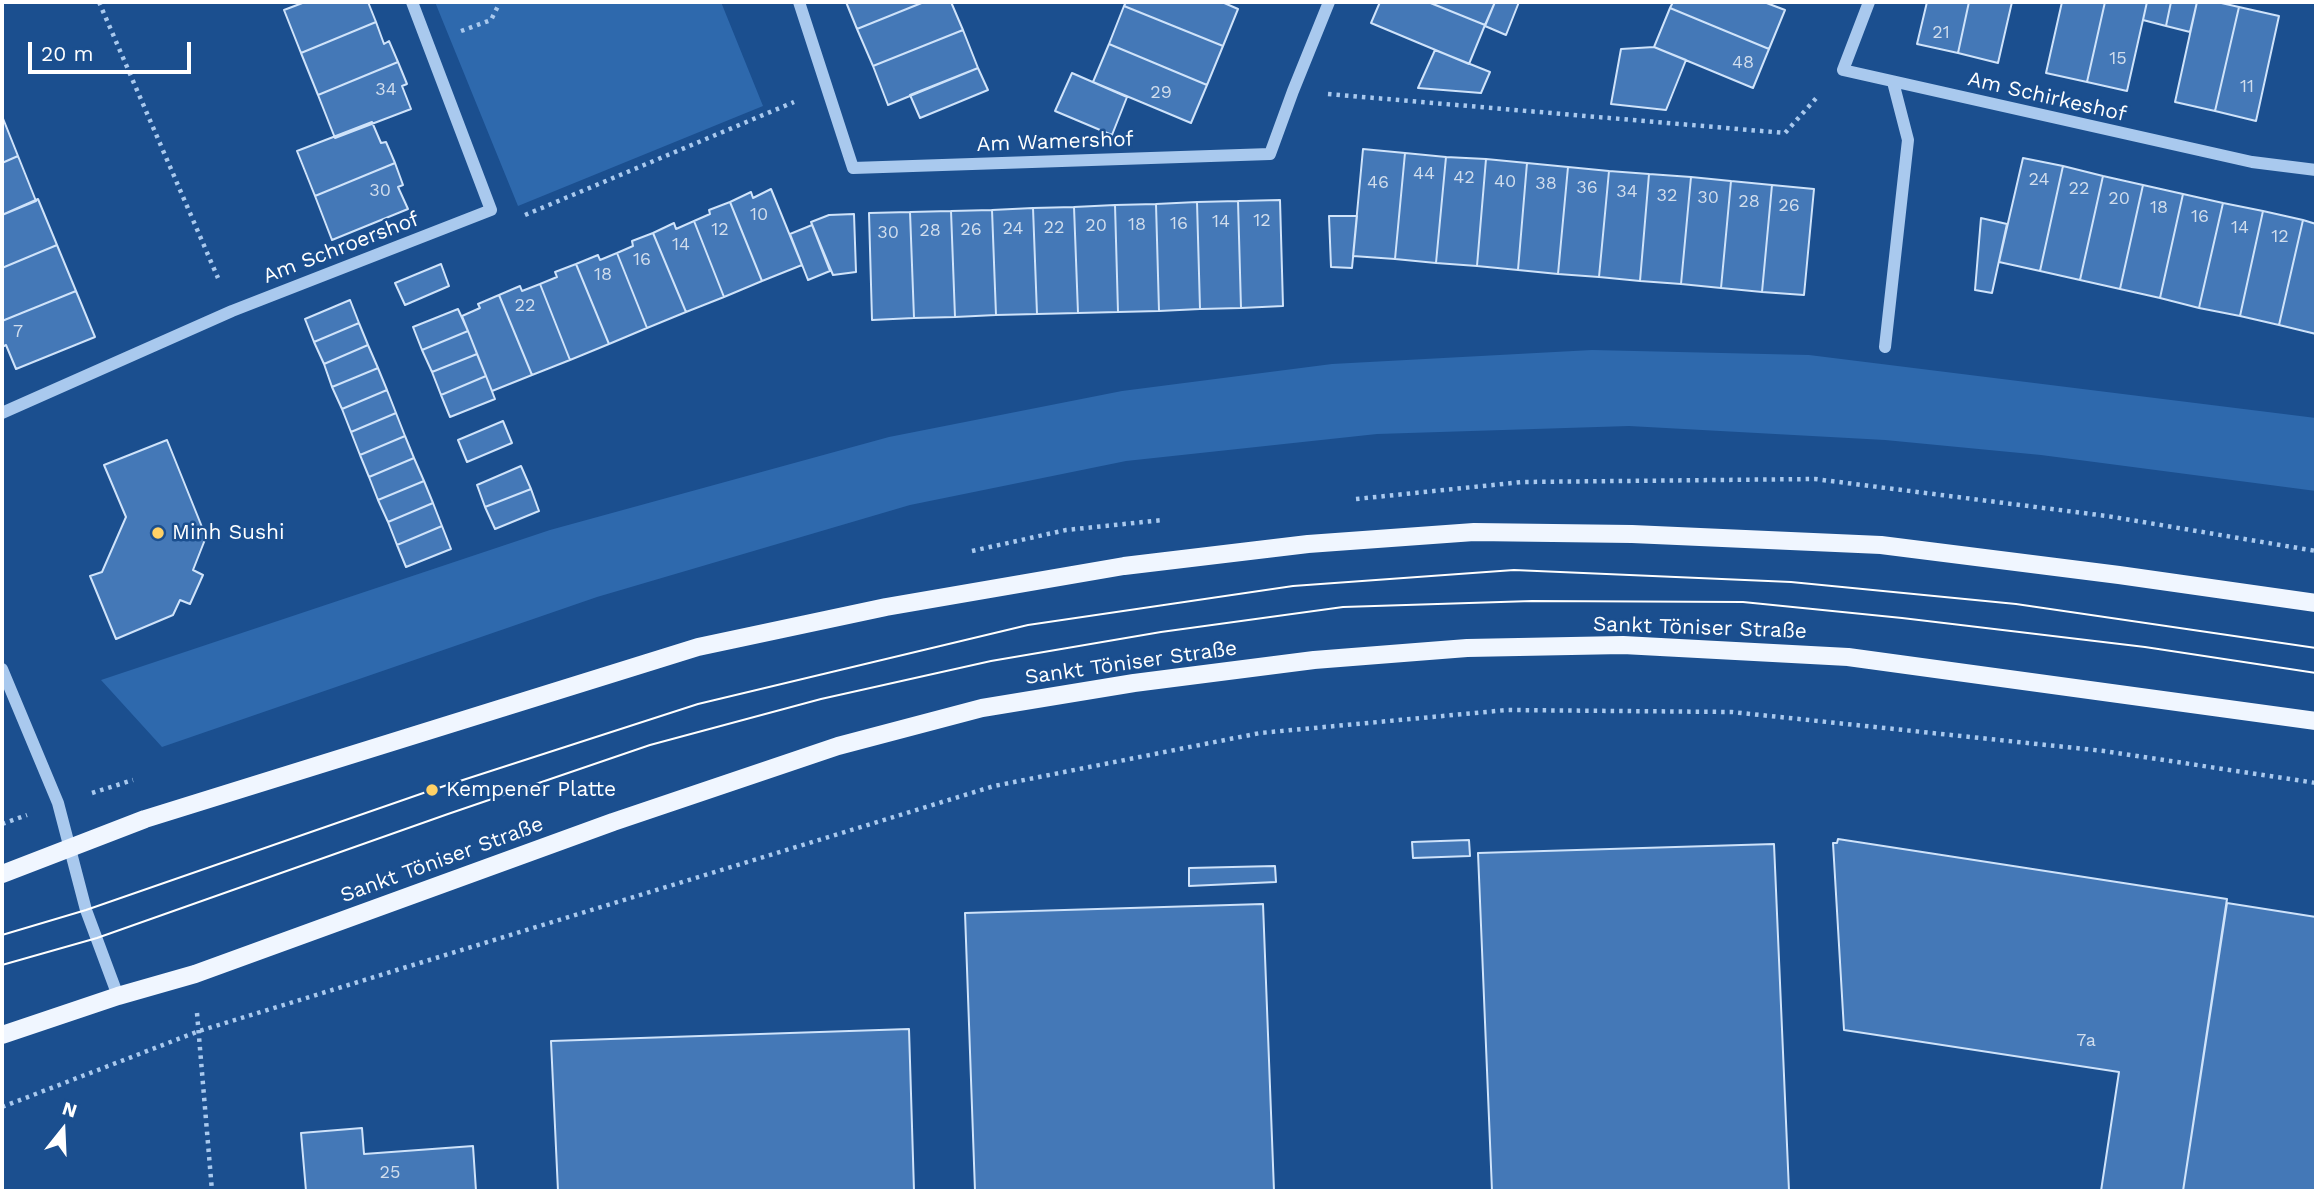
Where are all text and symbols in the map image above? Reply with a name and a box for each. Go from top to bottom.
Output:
house number: 21 [1932,22,1950,44]
scale bar [32,28,194,72]
text: 20 m [41,41,93,66]
house number: 15 [2109,48,2127,70]
house number: 48 [1732,52,1754,74]
street label: Am Schirkeshof [1965,67,2129,127]
house number: 11 [2240,76,2254,98]
house number: 34 [375,79,397,101]
house number: 29 [1150,82,1172,104]
street label: Am Wamershof [976,127,1134,157]
house number: 44 [1413,163,1435,185]
house number: 42 [1453,167,1475,189]
house number: 24 [2029,169,2049,191]
house number: 40 [1494,171,1516,193]
house number: 46 [1367,172,1389,194]
house number: 38 [1535,173,1557,195]
house number: 36 [1576,177,1598,199]
house number: 22 [2069,178,2089,200]
house number: 30 [369,180,391,202]
house number: 34 [1616,181,1638,203]
house number: 32 [1657,185,1677,207]
house number: 30 [1697,187,1719,209]
house number: 20 [2108,188,2130,210]
house number: 28 [1738,191,1760,213]
house number: 26 [1778,195,1800,217]
house number: 18 [2150,197,2168,219]
house number: 10 [750,204,768,226]
house number: 16 [2191,206,2209,228]
street label: Am Schroershof [259,207,423,289]
house number: 12 [1253,210,1271,232]
house number: 14 [1212,211,1230,233]
house number: 16 [1170,213,1188,235]
house number: 18 [1128,214,1146,236]
house number: 20 [1085,215,1107,237]
house number: 22 [1044,217,1064,239]
house number: 14 [2231,217,2249,239]
house number: 24 [1003,218,1023,240]
house number: 12 [711,219,729,241]
house number: 26 [960,219,982,241]
house number: 28 [919,220,941,242]
house number: 30 [877,222,899,244]
house number: 12 [2271,226,2289,248]
house number: 14 [672,234,690,256]
house number: 16 [633,249,651,271]
house number: 18 [594,264,612,286]
house number: 22 [515,295,535,317]
house number: 7 [13,321,23,343]
place label: Minh Sushi [172,520,285,546]
marker: Minh Sushi [150,525,166,541]
street label: Sankt Töniser Straße [1593,612,1807,644]
street label: Sankt Töniser Straße [1023,636,1239,690]
place label: Kempener Platte [446,777,616,803]
marker: Kempener Platte [424,782,440,798]
street label: Sankt Töniser Straße [337,812,547,908]
house number: 7a [2076,1030,2096,1052]
north arrow [28,1095,98,1165]
text: N [59,1096,80,1123]
house number: 25 [380,1162,400,1184]

